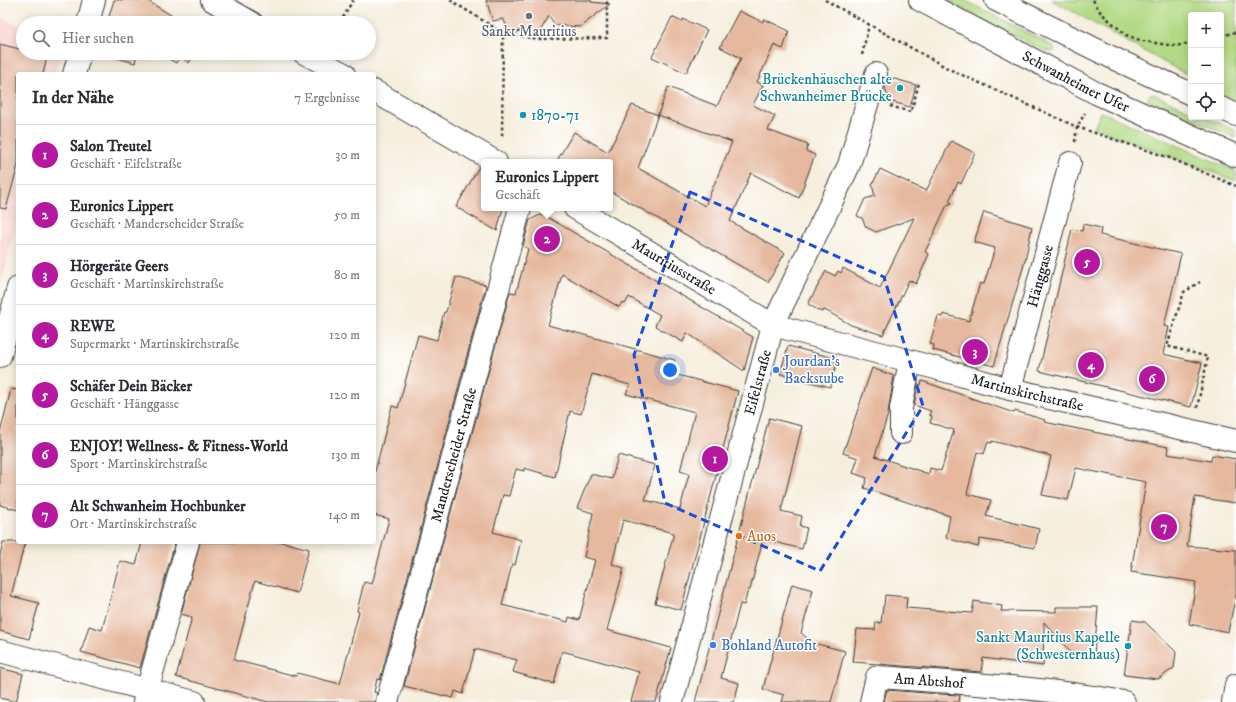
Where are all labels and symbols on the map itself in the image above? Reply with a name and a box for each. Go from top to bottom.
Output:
marker: Sankt Mauritius [524,11,534,21]
place label: Sankt Mauritius [481,22,577,41]
street label: Schwanheimer Ufer [1019,47,1133,117]
place label: Brückenhäuschen alte Schwanheimer Brücke [760,70,892,106]
marker: Brückenhäuschen alte Schwanheimer Brücke [895,83,905,93]
place label: 1870-71 [531,106,580,125]
marker: 1870-71 [518,110,528,120]
pin: 2 [534,224,560,254]
street label: Mauritiusstraße [628,235,719,299]
street label: Hänggasse [1023,243,1058,309]
pin: 5 [1074,247,1100,277]
pin: 3 [962,337,988,367]
street label: Eifelstraße [740,348,776,417]
pin: 4 [1078,350,1104,380]
place label: Jourdan's Backstube [782,352,844,388]
your location [660,360,680,380]
pin: 6 [1139,364,1165,394]
marker: Jourdan's Backstube [771,365,781,375]
street label: Martinskirchstraße [969,369,1085,416]
street label: Manderscheider Straße [427,385,481,525]
pin: 1 [702,444,728,474]
pin: 7 [1151,512,1177,542]
place label: Auos [747,527,776,546]
marker: Auos [734,531,744,541]
place label: Sankt Mauritius Kapelle (Schwesternhaus) [976,628,1120,664]
place label: Bohland Autofit [721,636,817,655]
marker: Bohland Autofit [708,640,718,650]
marker: Sankt Mauritius Kapelle (Schwesternhaus) [1123,641,1133,651]
street label: Am Abtshof [893,669,967,693]

